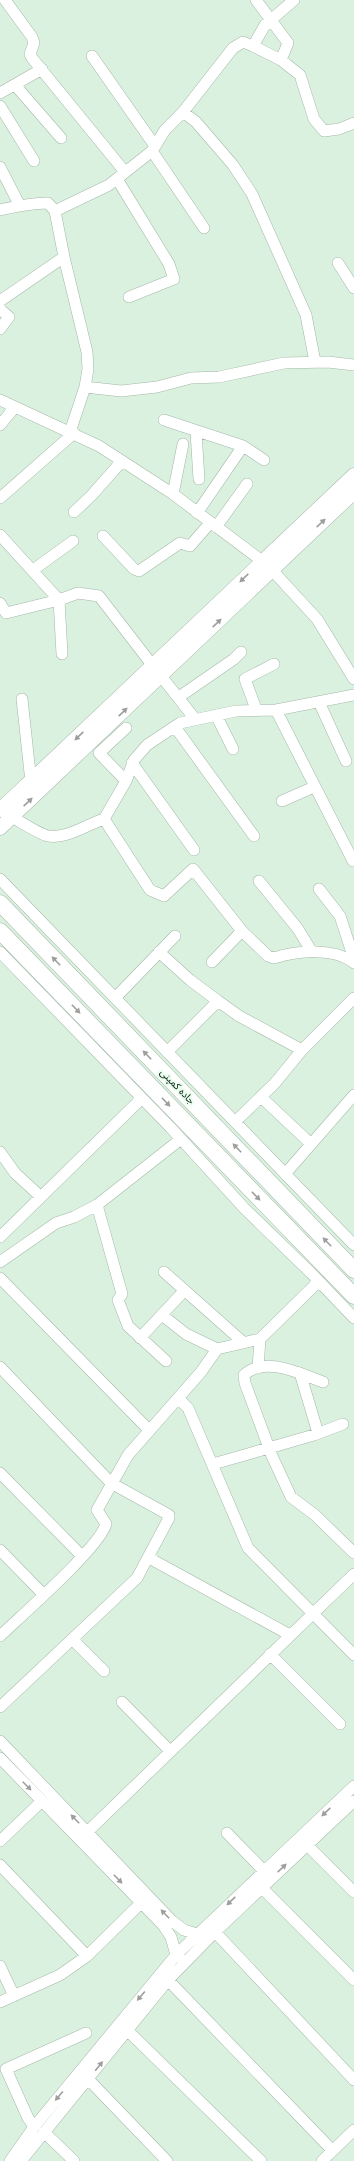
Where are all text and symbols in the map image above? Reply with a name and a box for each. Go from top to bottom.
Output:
one-way arrow [316,518,326,528]
one-way arrow [239,573,249,583]
one-way arrow [212,618,222,627]
one-way arrow [118,708,128,717]
one-way arrow [74,731,84,741]
one-way arrow [23,797,34,806]
one-way arrow [52,956,61,966]
one-way arrow [71,1004,81,1014]
one-way arrow [143,1050,152,1059]
street label: جاده کمپنی [157,1065,199,1107]
one-way arrow [161,1097,171,1107]
one-way arrow [232,1143,242,1153]
one-way arrow [252,1191,261,1201]
one-way arrow [322,1237,332,1247]
one-way arrow [22,1781,32,1791]
one-way arrow [320,1808,331,1817]
one-way arrow [70,1814,80,1824]
one-way arrow [277,1864,287,1873]
one-way arrow [113,1874,123,1884]
one-way arrow [226,1896,236,1906]
one-way arrow [160,1908,169,1919]
one-way arrow [137,1990,146,2001]
one-way arrow [94,2060,103,2071]
one-way arrow [55,2091,64,2102]

